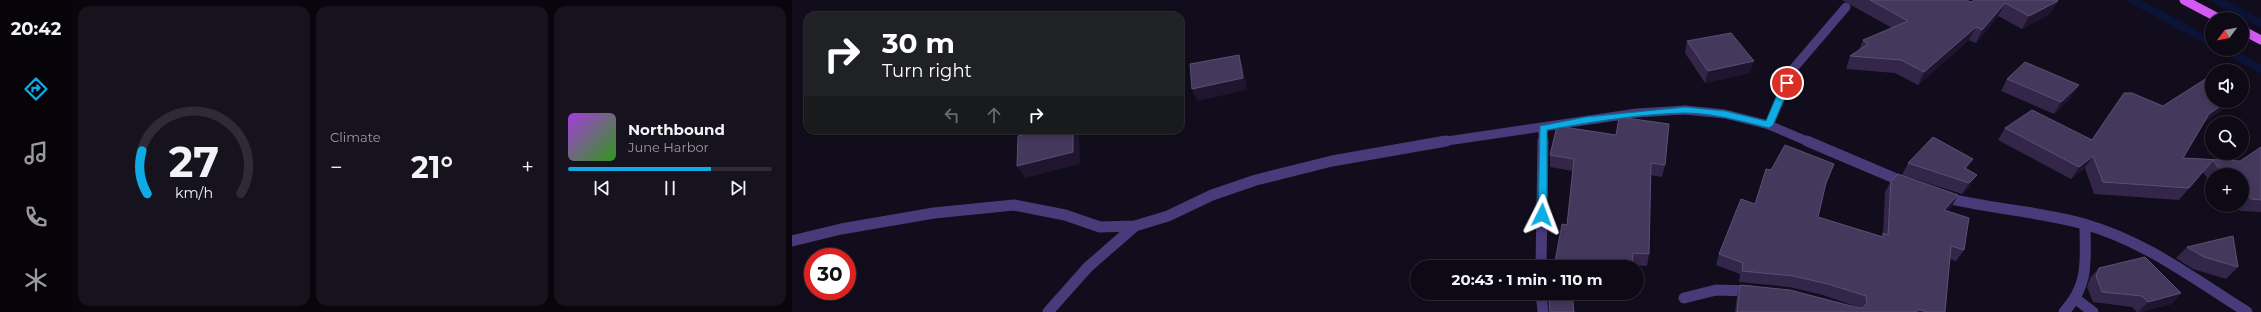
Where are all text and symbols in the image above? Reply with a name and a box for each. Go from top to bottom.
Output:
north arrow [2205,12,2249,56]
map controls [2205,12,2249,212]
text: 20:42 [11,18,61,40]
text: 30 m [882,26,955,60]
icon: right [816,28,868,80]
text: Turn right [882,60,972,82]
button: sound [2205,64,2249,108]
pin [1770,66,1804,100]
icon: arrive [1776,72,1798,94]
icon: directions [22,75,50,103]
icon: left [941,104,963,126]
icon: ahead [983,104,1005,126]
icon: right [1025,104,1047,126]
button: search [2205,116,2249,160]
text: Northbound [628,120,725,139]
text: Climate [330,129,381,145]
text: 27 [169,137,219,187]
icon: music [22,139,50,167]
text: June Harbor [628,139,709,155]
text: 21° [411,149,453,186]
text: − [330,154,343,181]
text: + [521,154,534,181]
button: + [2205,168,2249,212]
icon: previous [591,177,613,199]
icon: pause [659,177,681,199]
icon: next [727,177,749,199]
text: km/h [175,184,213,202]
position arrow [1521,194,1563,236]
icon: phone [22,203,50,231]
speed limit sign: 30 [804,248,856,300]
icon: climate [22,266,50,294]
text: 20:43 · 1 min · 110 m [1452,270,1602,289]

